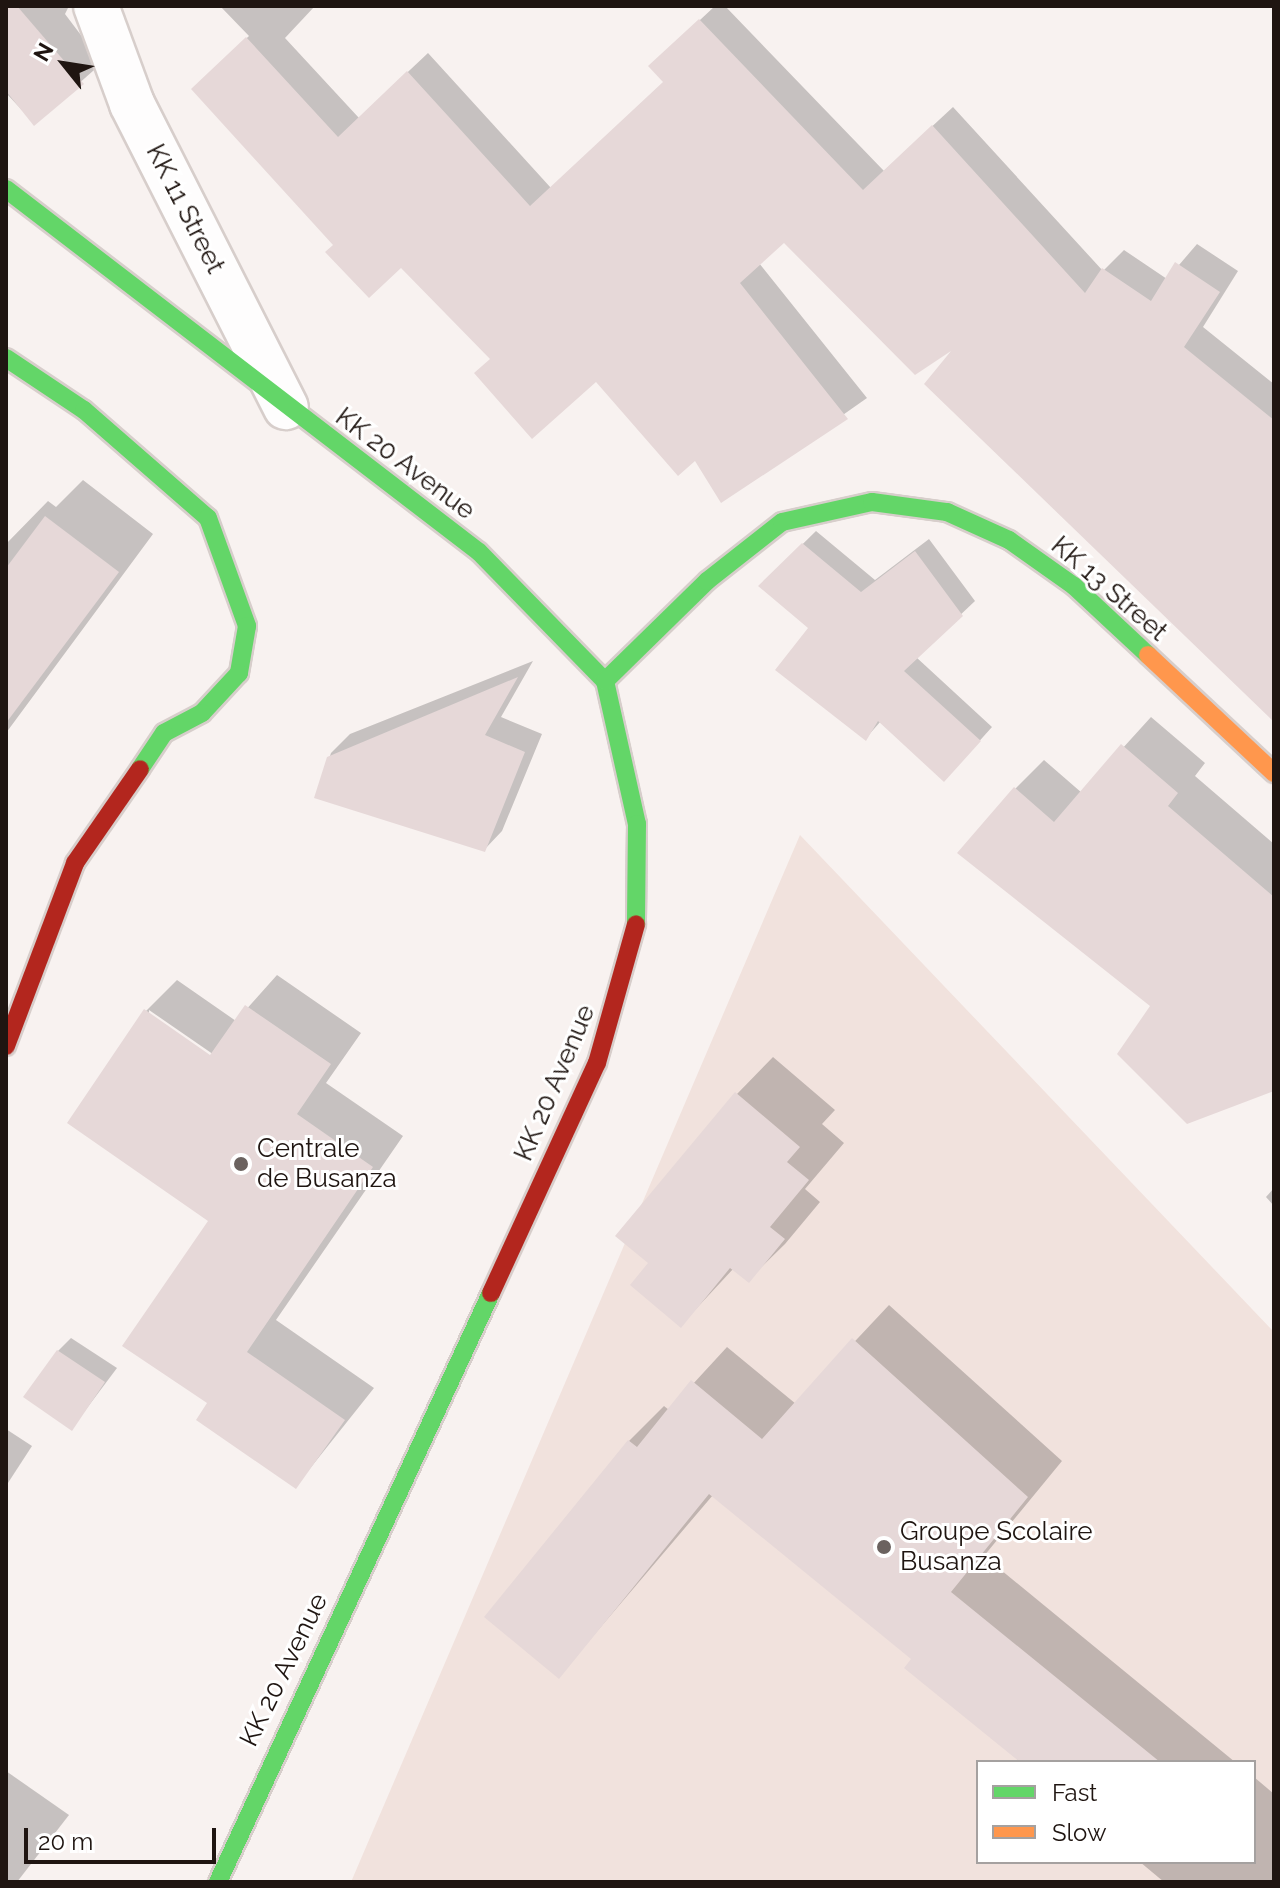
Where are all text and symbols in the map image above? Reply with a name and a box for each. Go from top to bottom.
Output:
north arrow [24,24,104,104]
text: N [28,38,59,66]
street label: KK 11 Street [139,139,231,279]
street label: KK 20 Avenue [329,401,481,527]
street label: KK 13 Street [1045,530,1173,648]
street label: KK 20 Avenue [508,1000,602,1166]
place label: Centrale de Busanza [257,1133,397,1194]
marker: Centrale de Busanza [232,1155,250,1173]
place label: Groupe Scolaire Busanza [900,1516,1092,1578]
marker: Groupe Scolaire Busanza [875,1538,893,1556]
street label: KK 20 Avenue [233,1588,335,1752]
legend [976,1760,1256,1864]
text: Fast [1052,1778,1097,1807]
scale bar [28,1812,220,1862]
text: Slow [1052,1818,1106,1847]
text: 20 m [38,1827,93,1856]

